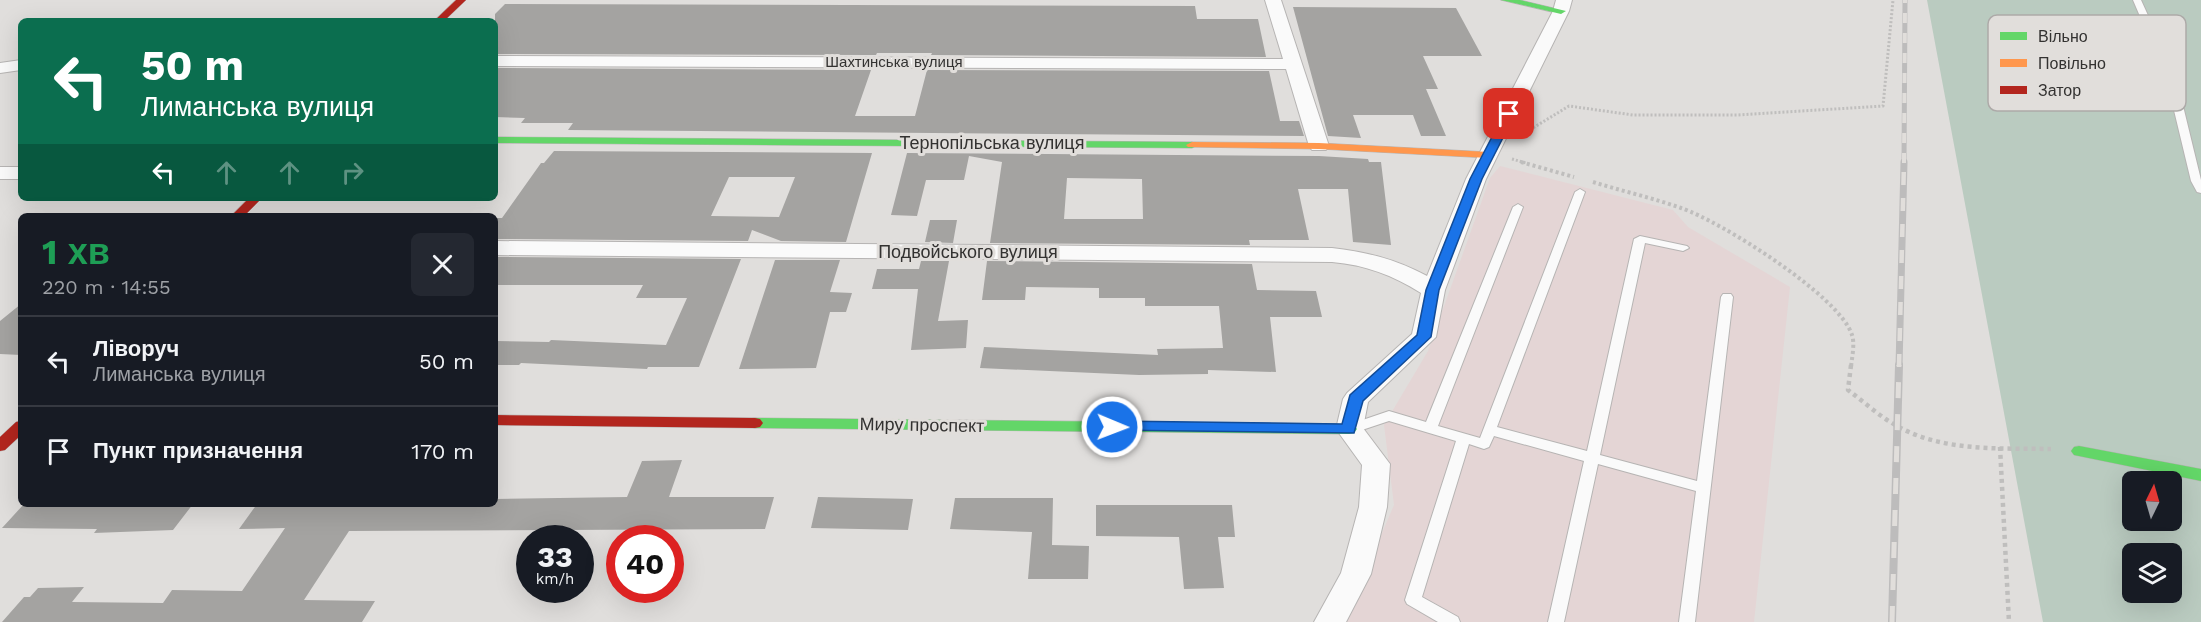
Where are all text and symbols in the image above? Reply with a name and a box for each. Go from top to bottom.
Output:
legend [1988,15,2186,111]
text: Вільно [2038,27,2088,46]
text: 50 m [141,41,244,90]
icon: left [42,42,120,120]
street label: Шахтинська вулиця [825,53,963,71]
text: Повільно [2038,54,2106,73]
text: Затор [2038,81,2081,100]
pin [1483,88,1534,139]
text: Лиманська вулиця [141,91,374,123]
icon: arrive [1492,97,1525,130]
street label: Тернопільська вулиця [900,132,1084,153]
icon: left [147,156,180,189]
icon: ahead [210,156,243,189]
icon: ahead [273,156,306,189]
icon: right [336,156,369,189]
text: 1 хв [42,231,110,273]
button: close [411,233,474,296]
street label: Подвойського вулиця [878,241,1058,262]
text: 220 m · 14:55 [42,275,171,299]
text: Ліворуч [93,336,179,361]
icon: left [42,345,75,378]
text: 50 m [419,349,474,374]
text: Лиманська вулиця [93,362,266,386]
position arrow [1080,395,1144,459]
street label: Миру проспект [859,413,985,436]
icon: arrive [42,435,75,468]
text: Пункт призначення [93,438,303,463]
text: 170 m [411,439,474,464]
north arrow [2122,471,2182,531]
map controls [2122,471,2182,603]
speed limit sign: 40 [606,525,684,603]
text: 33 [537,539,573,574]
button: layers [2122,543,2182,603]
text: km/h [536,570,574,588]

